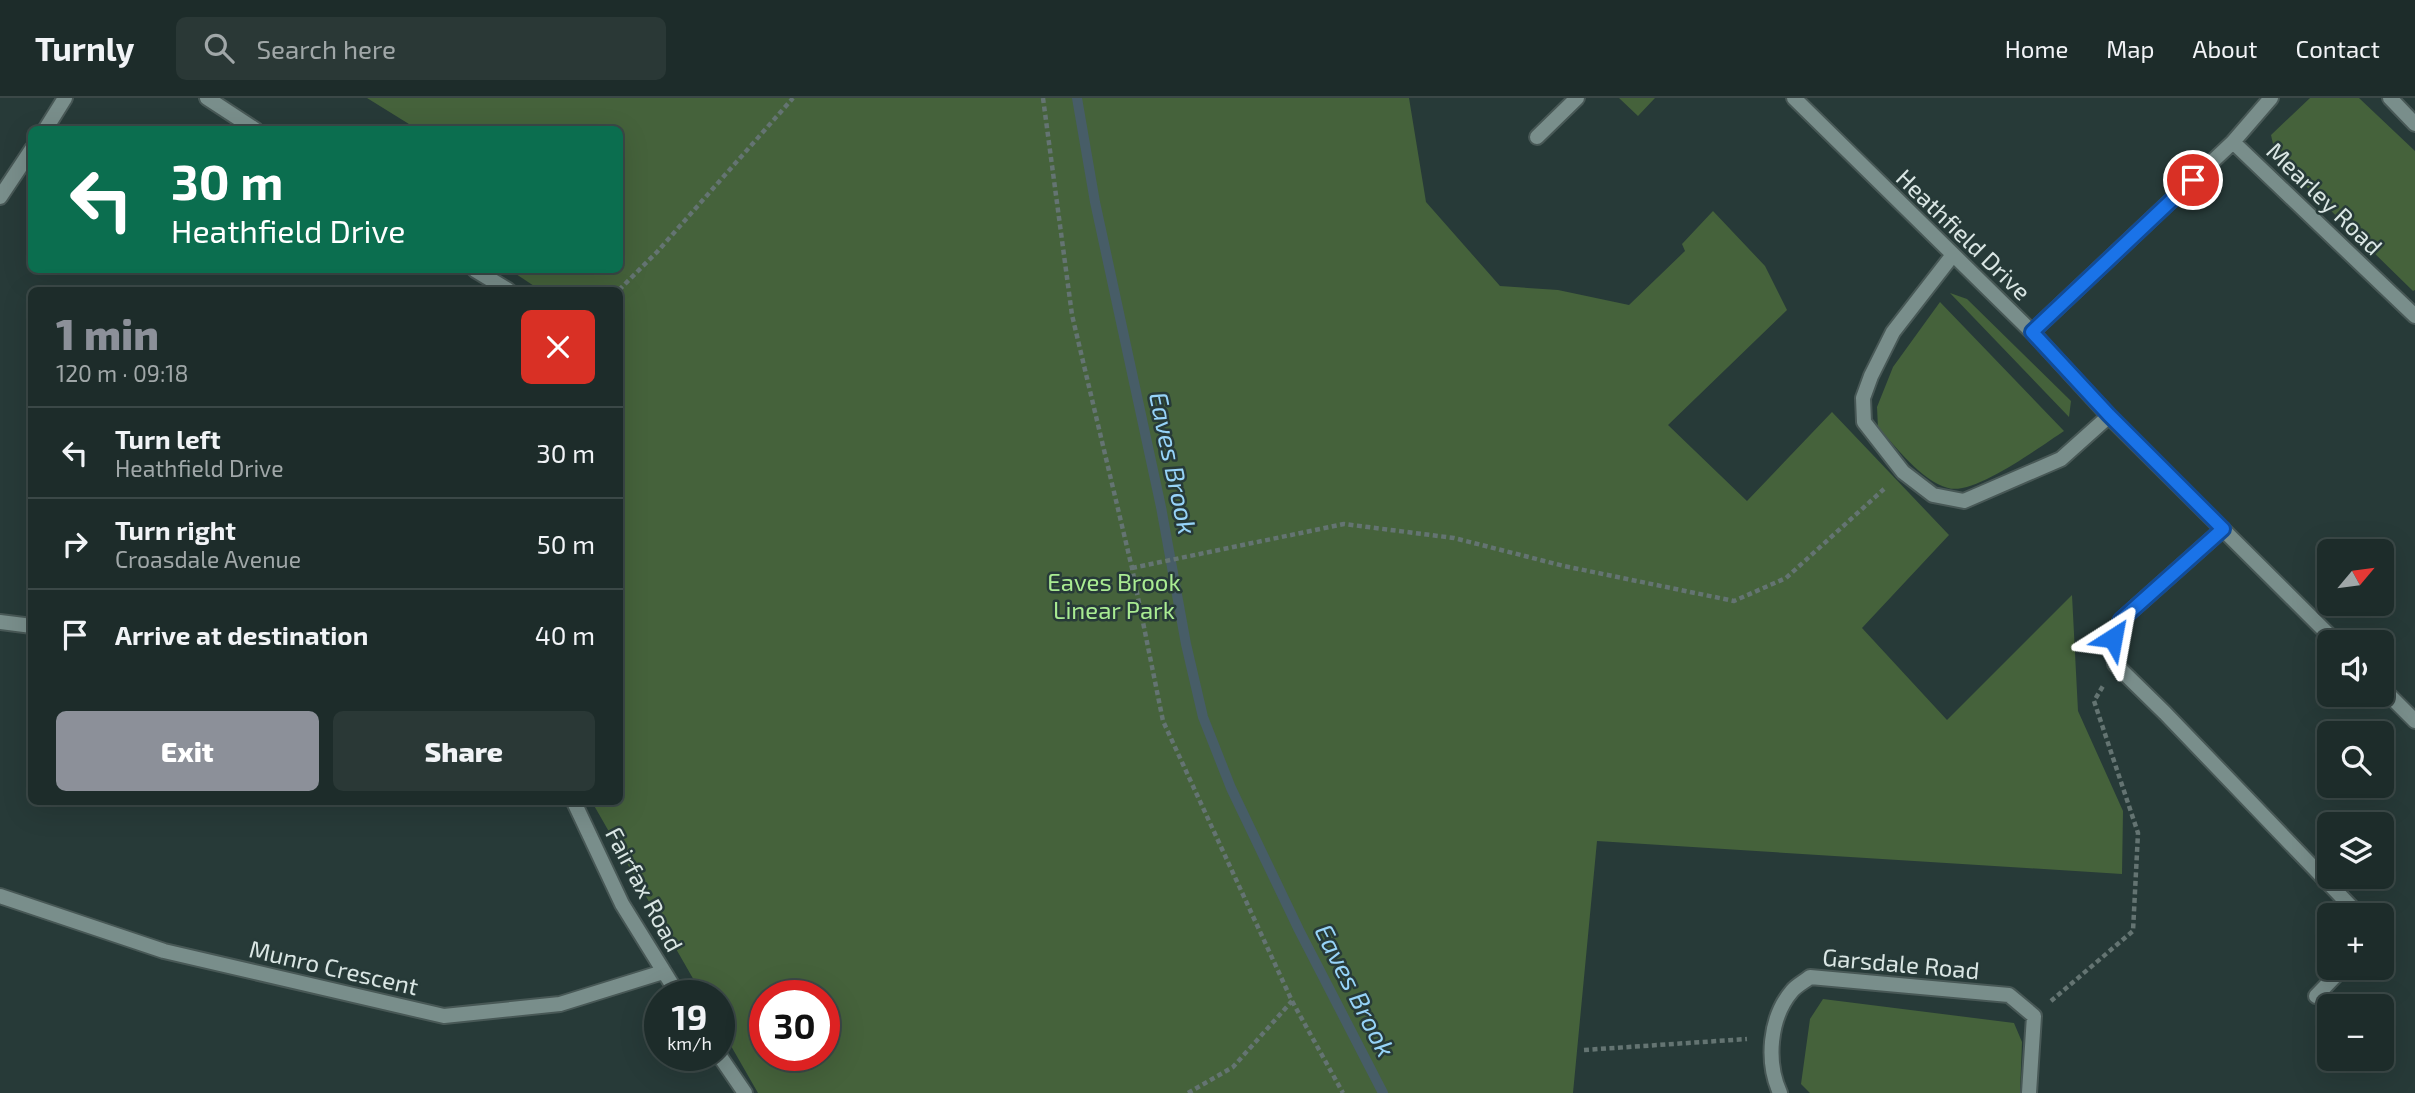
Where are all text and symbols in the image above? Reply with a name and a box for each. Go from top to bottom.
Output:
search box [176,17,666,80]
text: Turnly [35,28,134,68]
icon: search [200,29,238,67]
text: Search here [256,33,396,64]
text: Home [2005,34,2068,63]
text: Map [2106,34,2154,63]
text: About [2192,34,2258,63]
text: Contact [2296,34,2380,63]
street label: Mearley Road [2261,136,2389,260]
pin [2163,150,2223,210]
text: 30 m [171,151,283,210]
icon: left [56,154,147,245]
icon: arrive [2174,161,2212,199]
street label: Heathfield Drive [1891,162,2037,306]
text: Heathfield Drive [171,211,405,249]
text: 1 min [56,308,159,358]
button: close [521,310,595,384]
text: 120 m · 09:18 [56,359,188,387]
water label: Eaves Brook [1144,389,1204,537]
text: Turn left [115,423,221,454]
icon: left [56,434,94,472]
text: 30 m [536,437,595,468]
text: Heathfield Drive [115,454,284,482]
text: Turn right [115,514,236,545]
icon: right [56,525,94,563]
text: 50 m [537,528,595,559]
north arrow [2317,539,2394,616]
map controls [2317,539,2394,1071]
text: Croasdale Avenue [115,545,301,573]
park label: Eaves Brook Linear Park [1047,567,1181,624]
position arrow [2076,601,2150,675]
icon: arrive [56,616,94,654]
text: Arrive at destination [115,619,368,650]
text: 40 m [535,619,595,650]
button: sound [2317,630,2394,707]
button: Exit [56,711,319,791]
button: Share [333,711,595,791]
button: search [2317,721,2394,798]
button: layers [2317,812,2394,889]
street label: Fairfax Road [600,822,690,956]
button: + [2317,903,2394,980]
water label: Eaves Brook [1309,918,1403,1062]
street label: Munro Crescent [247,933,421,1001]
street label: Garsdale Road [1821,942,1981,984]
speed limit sign: 30 [749,980,840,1071]
button: − [2317,994,2394,1071]
text: 19 [672,995,707,1037]
text: km/h [667,1032,712,1054]

